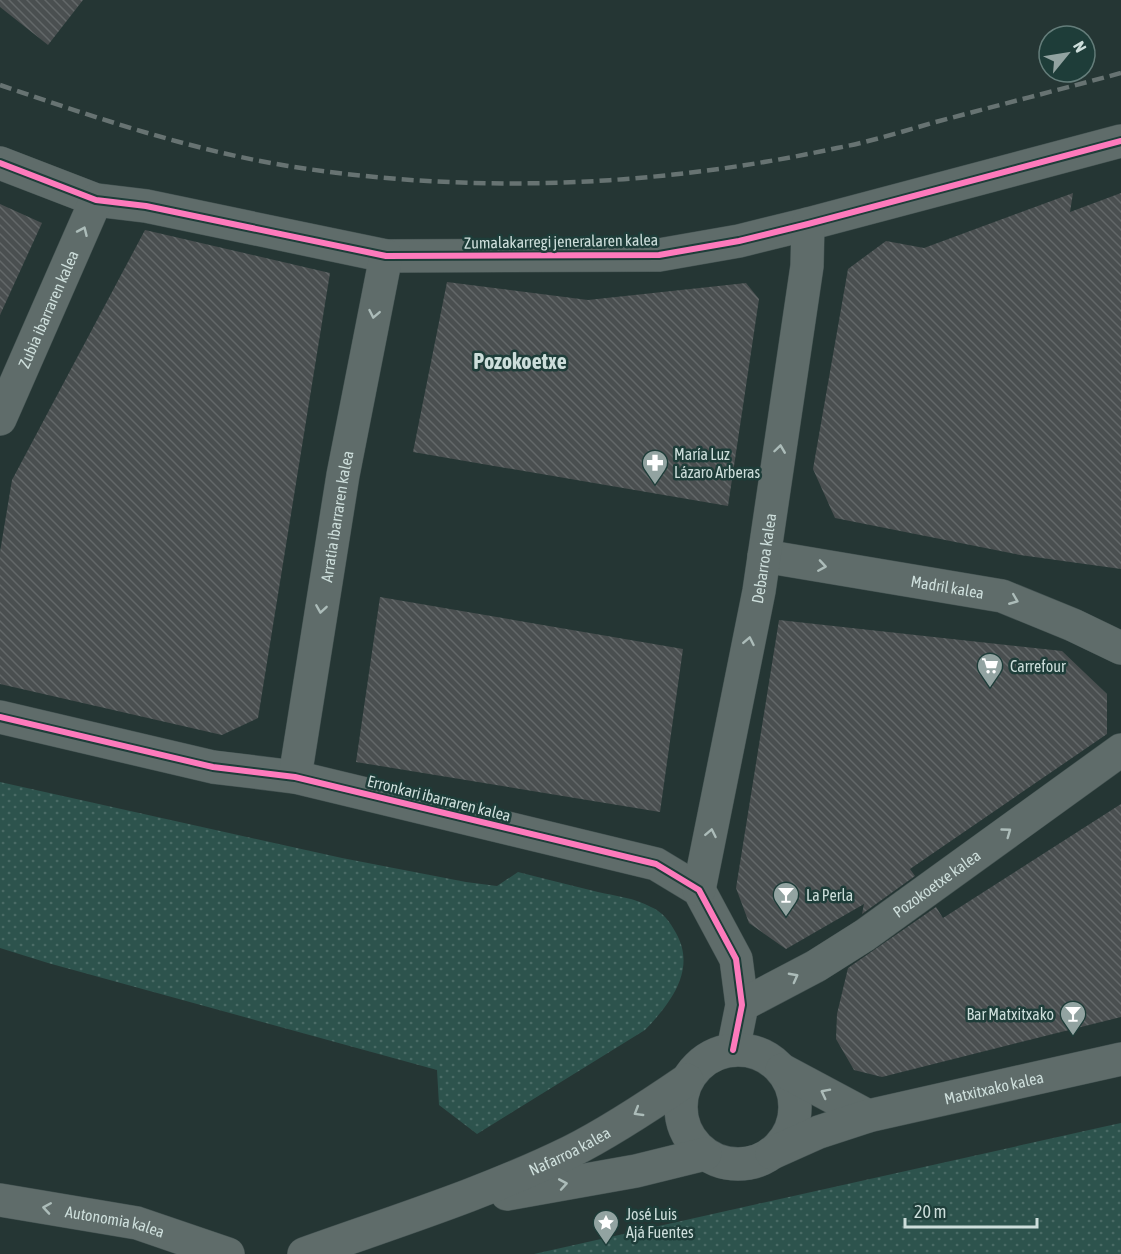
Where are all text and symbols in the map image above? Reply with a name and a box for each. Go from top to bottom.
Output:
north arrow [1037,24,1097,84]
text: N [1070,38,1090,55]
one-way arrow [75,226,87,237]
street label: Zumalakarregi jeneralaren kalea [464,230,658,253]
street label: Zubia ibarraren kalea [15,248,82,371]
one-way arrow [368,309,381,319]
district label: Pozokoetxe [473,348,567,374]
one-way arrow [774,444,786,454]
place label: María Luz Lázaro Arberas [674,445,761,481]
pharmacy icon: María Luz Lázaro Arberas [640,448,670,486]
street label: Arratia ibarraren kalea [317,449,357,583]
street label: Debarroa kalea [748,512,779,605]
one-way arrow [817,560,827,572]
street label: Madril kalea [909,572,985,602]
one-way arrow [1007,593,1018,605]
one-way arrow [316,604,328,614]
one-way arrow [742,637,755,647]
supermarket icon: Carrefour [975,651,1005,689]
place label: Carrefour [1010,657,1066,675]
street label: Erronkari ibarraren kalea [365,771,513,825]
one-way arrow [704,828,717,838]
one-way arrow [1000,828,1011,839]
street label: Pozokoetxe kalea [889,846,984,921]
bar icon: La Perla [771,880,801,918]
place label: La Perla [806,886,853,904]
one-way arrow [787,973,798,985]
bar icon: Bar Matxitxako [1058,999,1088,1037]
place label: Bar Matxitxako [966,1005,1054,1023]
street label: Matxitxako kalea [942,1068,1045,1108]
one-way arrow [821,1089,831,1100]
one-way arrow [634,1105,644,1117]
street label: Nafarroa kalea [526,1123,613,1179]
one-way arrow [558,1178,568,1191]
scale bar [905,1191,1037,1229]
text: 20 m [914,1201,946,1222]
one-way arrow [43,1202,53,1215]
street label: Autonomia kalea [64,1202,167,1241]
place label: José Luis Ajá Fuentes [626,1205,694,1242]
place icon: José Luis Ajá Fuentes [591,1208,621,1246]

